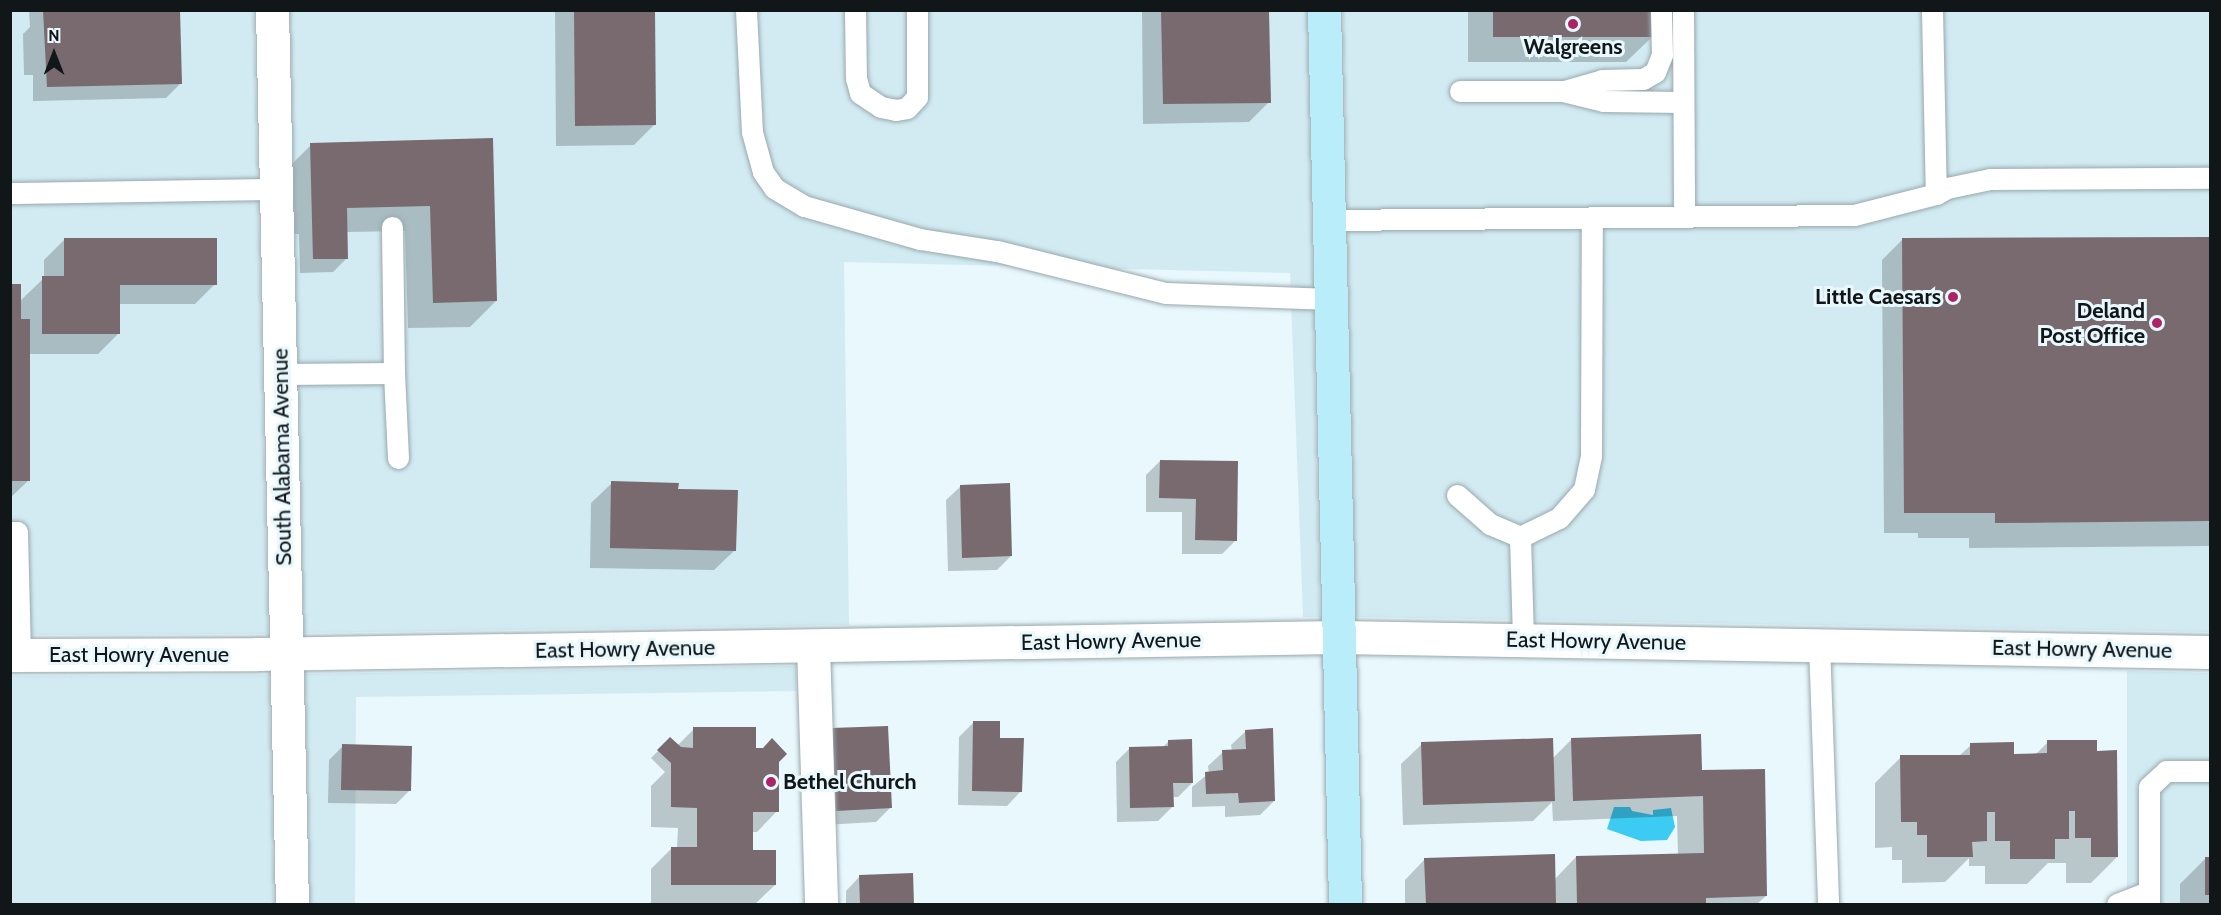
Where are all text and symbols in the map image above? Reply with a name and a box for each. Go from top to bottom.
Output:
marker: Walgreens [1566,17,1580,31]
north arrow [24,24,84,84]
text: N [48,26,60,45]
place label: Walgreens [1523,34,1623,60]
place label: Little Caesars [1815,284,1941,310]
marker: Little Caesars [1946,290,1960,304]
place label: Deland Post Office [2039,297,2145,348]
marker: Deland Post Office [2150,316,2164,330]
street label: South Alabama Avenue [267,348,297,566]
street label: East Howry Avenue [1021,626,1201,656]
street label: East Howry Avenue [1506,626,1686,656]
street label: East Howry Avenue [535,634,715,664]
street label: East Howry Avenue [1992,634,2172,664]
street label: East Howry Avenue [49,642,229,668]
place label: Bethel Church [783,769,917,795]
marker: Bethel Church [764,775,778,789]

